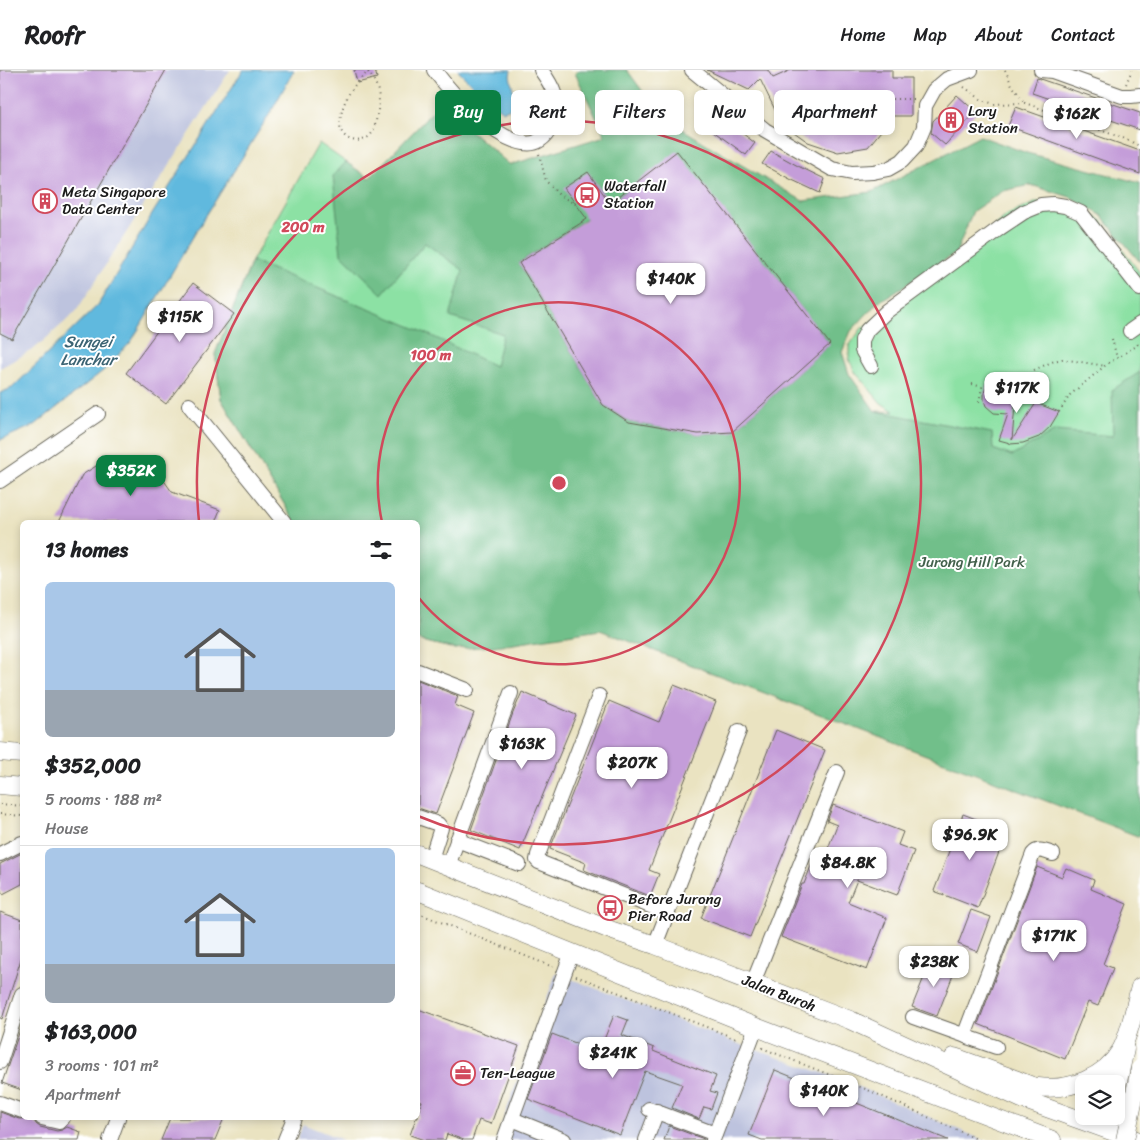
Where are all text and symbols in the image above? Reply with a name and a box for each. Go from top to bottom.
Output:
text: Roofr [25,14,84,56]
text: Home [841,19,886,51]
text: Map [914,19,947,51]
text: About [975,19,1023,51]
text: Contact [1051,19,1115,51]
chip: Buy [435,90,501,135]
chip: Rent [511,90,585,135]
chip: Filters [595,90,684,135]
chip: New [694,90,764,135]
chip: Apartment [774,90,895,135]
place label: Lory Station [968,98,1018,141]
pin: $162K [1042,98,1112,140]
text: $162K [1054,99,1100,128]
building icon: Lory Station [938,107,964,133]
place label: Waterfall Station [604,173,667,216]
place label: Meta Singapore Data Center [62,179,166,222]
bus stop icon: Waterfall Station [574,182,600,208]
building icon: Meta Singapore Data Center [32,188,58,214]
text: 200 m [280,214,325,240]
pin: $140K [636,262,706,305]
text: $140K [647,264,695,293]
pin: $115K [145,300,215,343]
text: $115K [158,302,202,331]
water label: Sungei Lanchar [60,327,119,374]
text: 100 m [411,342,452,368]
pin: $117K [982,372,1052,414]
text: $117K [995,373,1039,402]
pin: $352K [96,454,166,497]
text: $352K [107,456,155,485]
centre of rings [550,474,568,492]
text: 13 homes [45,531,128,569]
icon: filters [367,536,395,564]
park label: Jurong Hill Park [918,549,1026,575]
icon: home [175,615,265,705]
pin: $163K [487,728,557,770]
text: $163K [499,729,545,758]
pin: $207K [597,746,667,789]
text: $352,000 [45,747,141,785]
text: $207K [608,748,656,777]
text: 5 rooms · 188 m² [45,785,162,814]
text: House [45,814,88,843]
pin: $96.9K [929,818,1011,861]
text: $96.9K [943,820,997,849]
pin: $84.8K [807,846,889,889]
text: $84.8K [821,848,875,877]
icon: home [175,880,265,970]
place label: Before Jurong Pier Road [628,886,722,929]
bus stop icon: Before Jurong Pier Road [597,895,623,921]
pin: $171K [1019,920,1089,962]
text: $171K [1032,921,1076,950]
pin: $238K [899,946,969,988]
text: $238K [910,947,958,976]
street label: Jalan Buroh [737,967,820,1019]
text: $163,000 [45,1013,137,1051]
pin: $241K [578,1036,648,1079]
text: $241K [590,1038,636,1067]
text: 3 rooms · 101 m² [45,1051,159,1080]
office icon: Ten-League [450,1060,476,1086]
place label: Ten-League [480,1060,556,1086]
pin: $140K [789,1074,859,1117]
map controls [1075,1075,1125,1125]
button: layers [1075,1075,1125,1125]
text: $140K [800,1076,848,1105]
text: Apartment [45,1080,121,1109]

